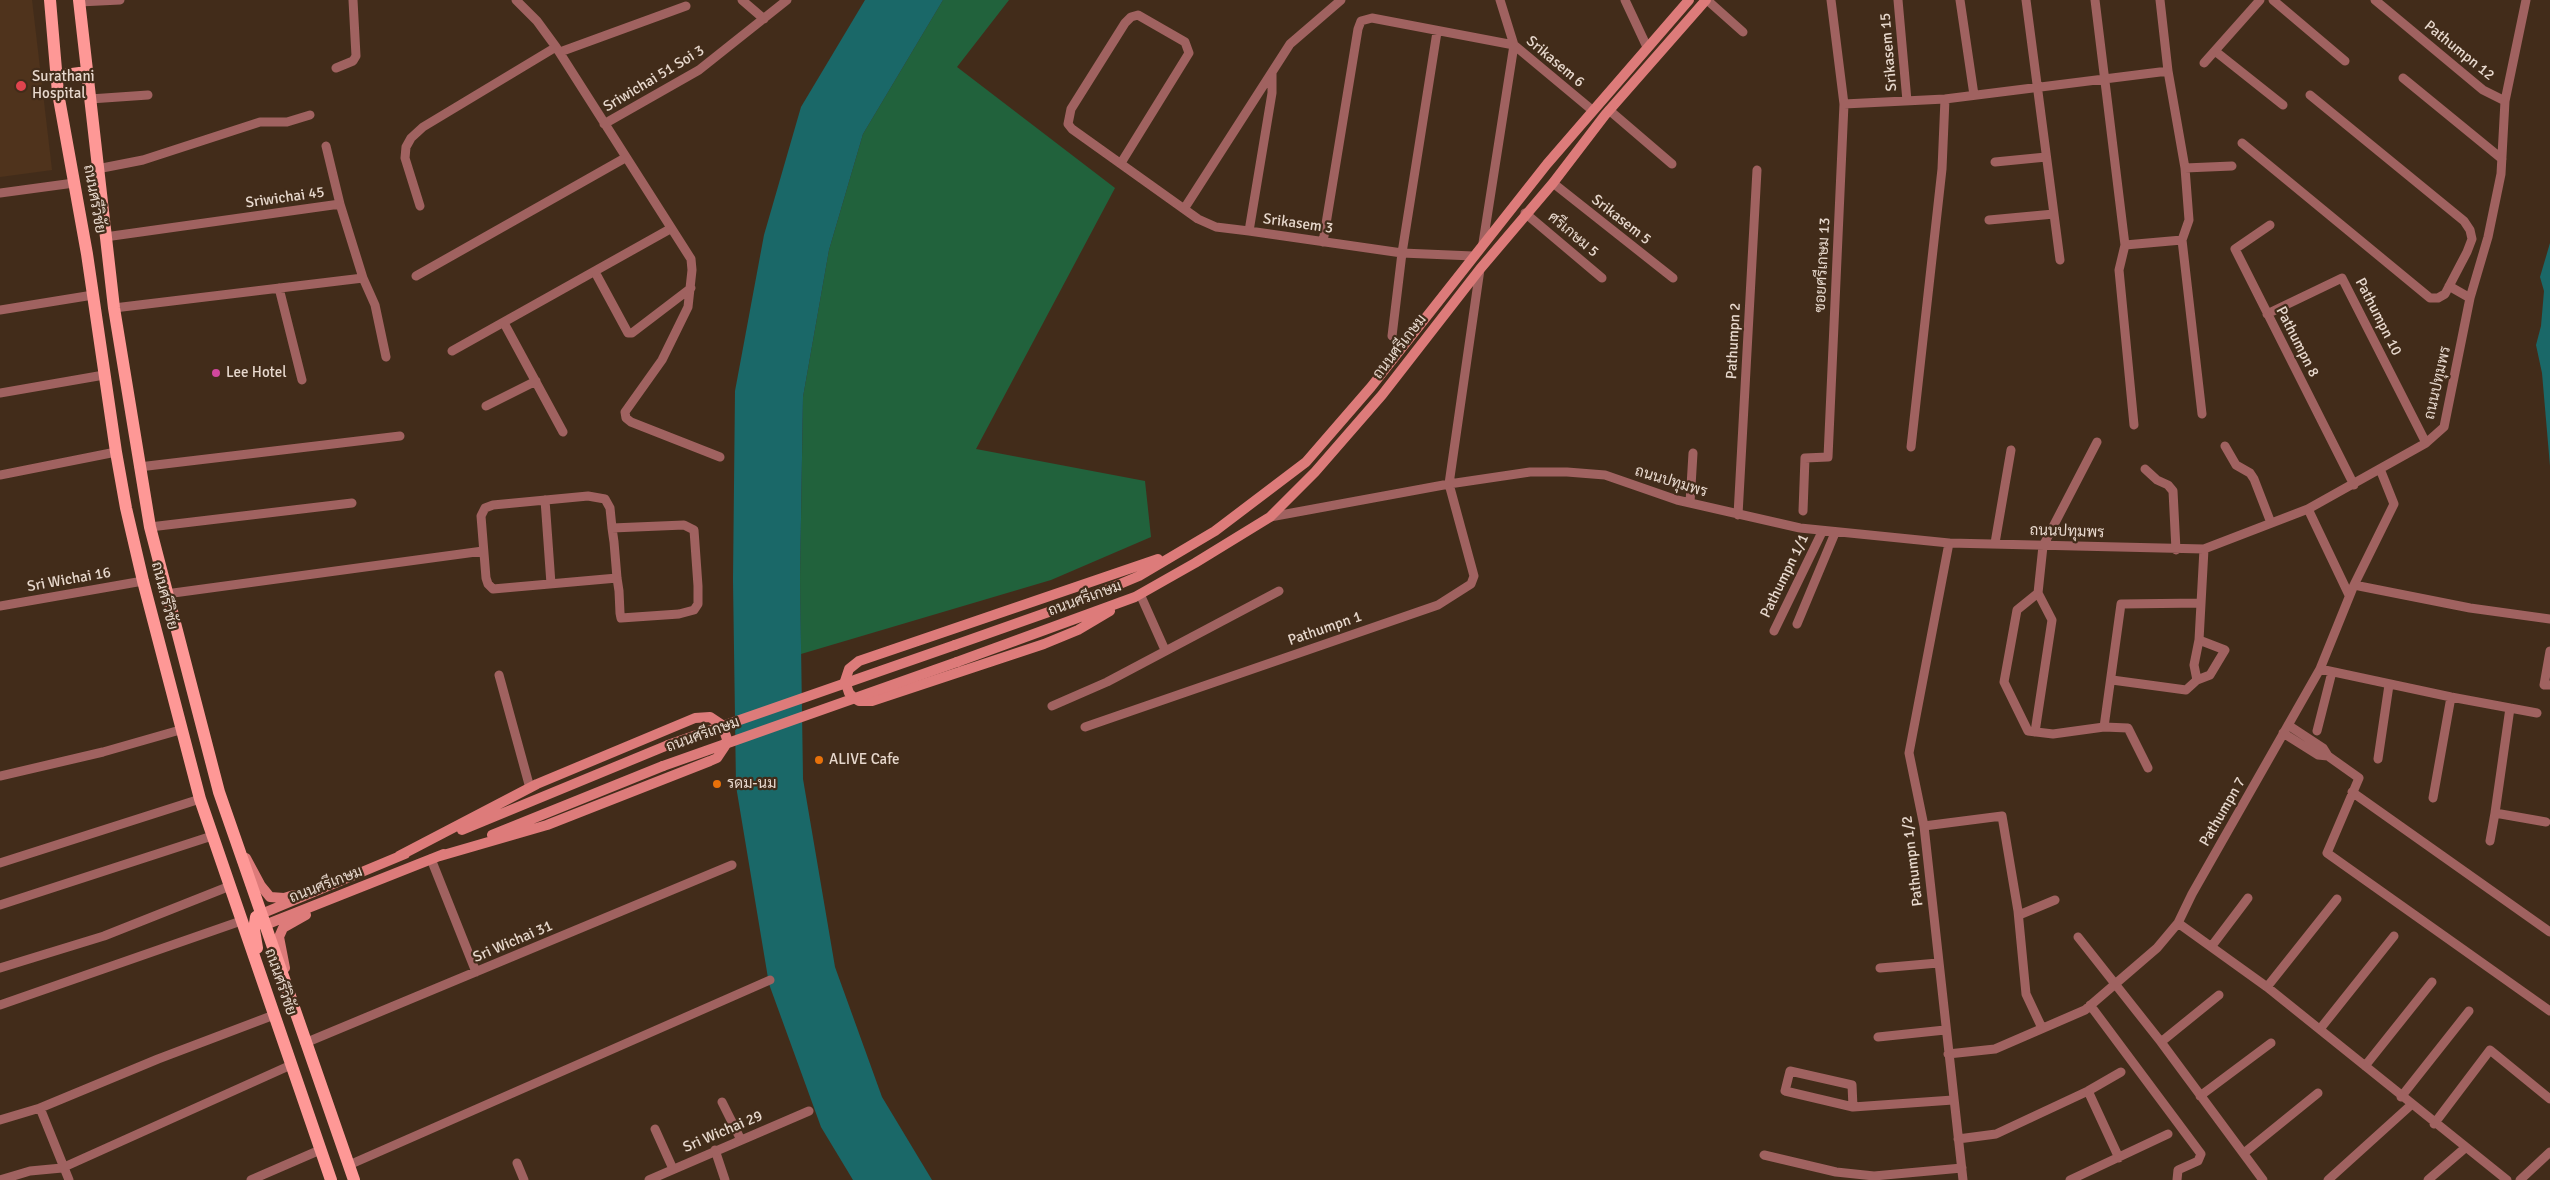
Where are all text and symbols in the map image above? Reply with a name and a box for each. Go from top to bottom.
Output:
street label: Srikasem 15 [1877,12,1901,92]
street label: Pathumpn 12 [2420,17,2498,85]
street label: Srikasem 6 [1522,32,1588,92]
street label: Sriwichai 51 Soi 3 [600,42,708,116]
place label: Surathani Hospital [32,68,95,103]
marker: Surathani Hospital [14,79,28,93]
street label: ถนนศรีวิชัย [79,163,109,235]
street label: Sriwichai 45 [244,184,326,212]
street label: Srikasem 5 [1588,191,1654,249]
street label: ศรีเกษม 5 [1544,209,1602,261]
street label: Srikasem 3 [1262,210,1334,238]
street label: ซอยศรีเกษม 13 [1812,217,1834,313]
street label: Pathumpn 10 [2351,275,2405,359]
street label: Pathumpn 2 [1723,302,1745,380]
street label: Pathumpn 8 [2272,304,2322,380]
street label: ถนนศรีเกษม [1369,311,1431,383]
street label: ถนนปทุมพร [2421,345,2455,421]
place label: Lee Hotel [226,364,287,382]
marker: Lee Hotel [210,367,222,379]
street label: ถนนปทุมพร [1633,462,1709,502]
street label: ถนนปทุมพร [2029,522,2105,542]
street label: Pathumpn 1/1 [1757,531,1813,621]
street label: ถนนศรีวิชัย [147,560,181,632]
street label: Sri Wichai 16 [26,564,112,596]
street label: ถนนศรีเกษม [1046,577,1124,621]
street label: Pathumpn 1 [1286,608,1364,650]
street label: ถนนศรีเกษม [664,713,742,757]
place label: ALIVE Cafe [829,751,900,769]
marker: ALIVE Cafe [813,754,825,766]
street label: Pathumpn 7 [2196,774,2250,850]
place label: รดม-นม [727,775,776,793]
marker: รดม-นม [711,778,723,790]
street label: Pathumpn 1/2 [1899,815,1927,907]
street label: ถนนศรีเกษม [287,863,365,907]
street label: Sri Wichai 31 [470,917,556,967]
street label: ถนนศรีวิชัย [260,946,300,1018]
street label: Sri Wichai 29 [680,1107,766,1157]

